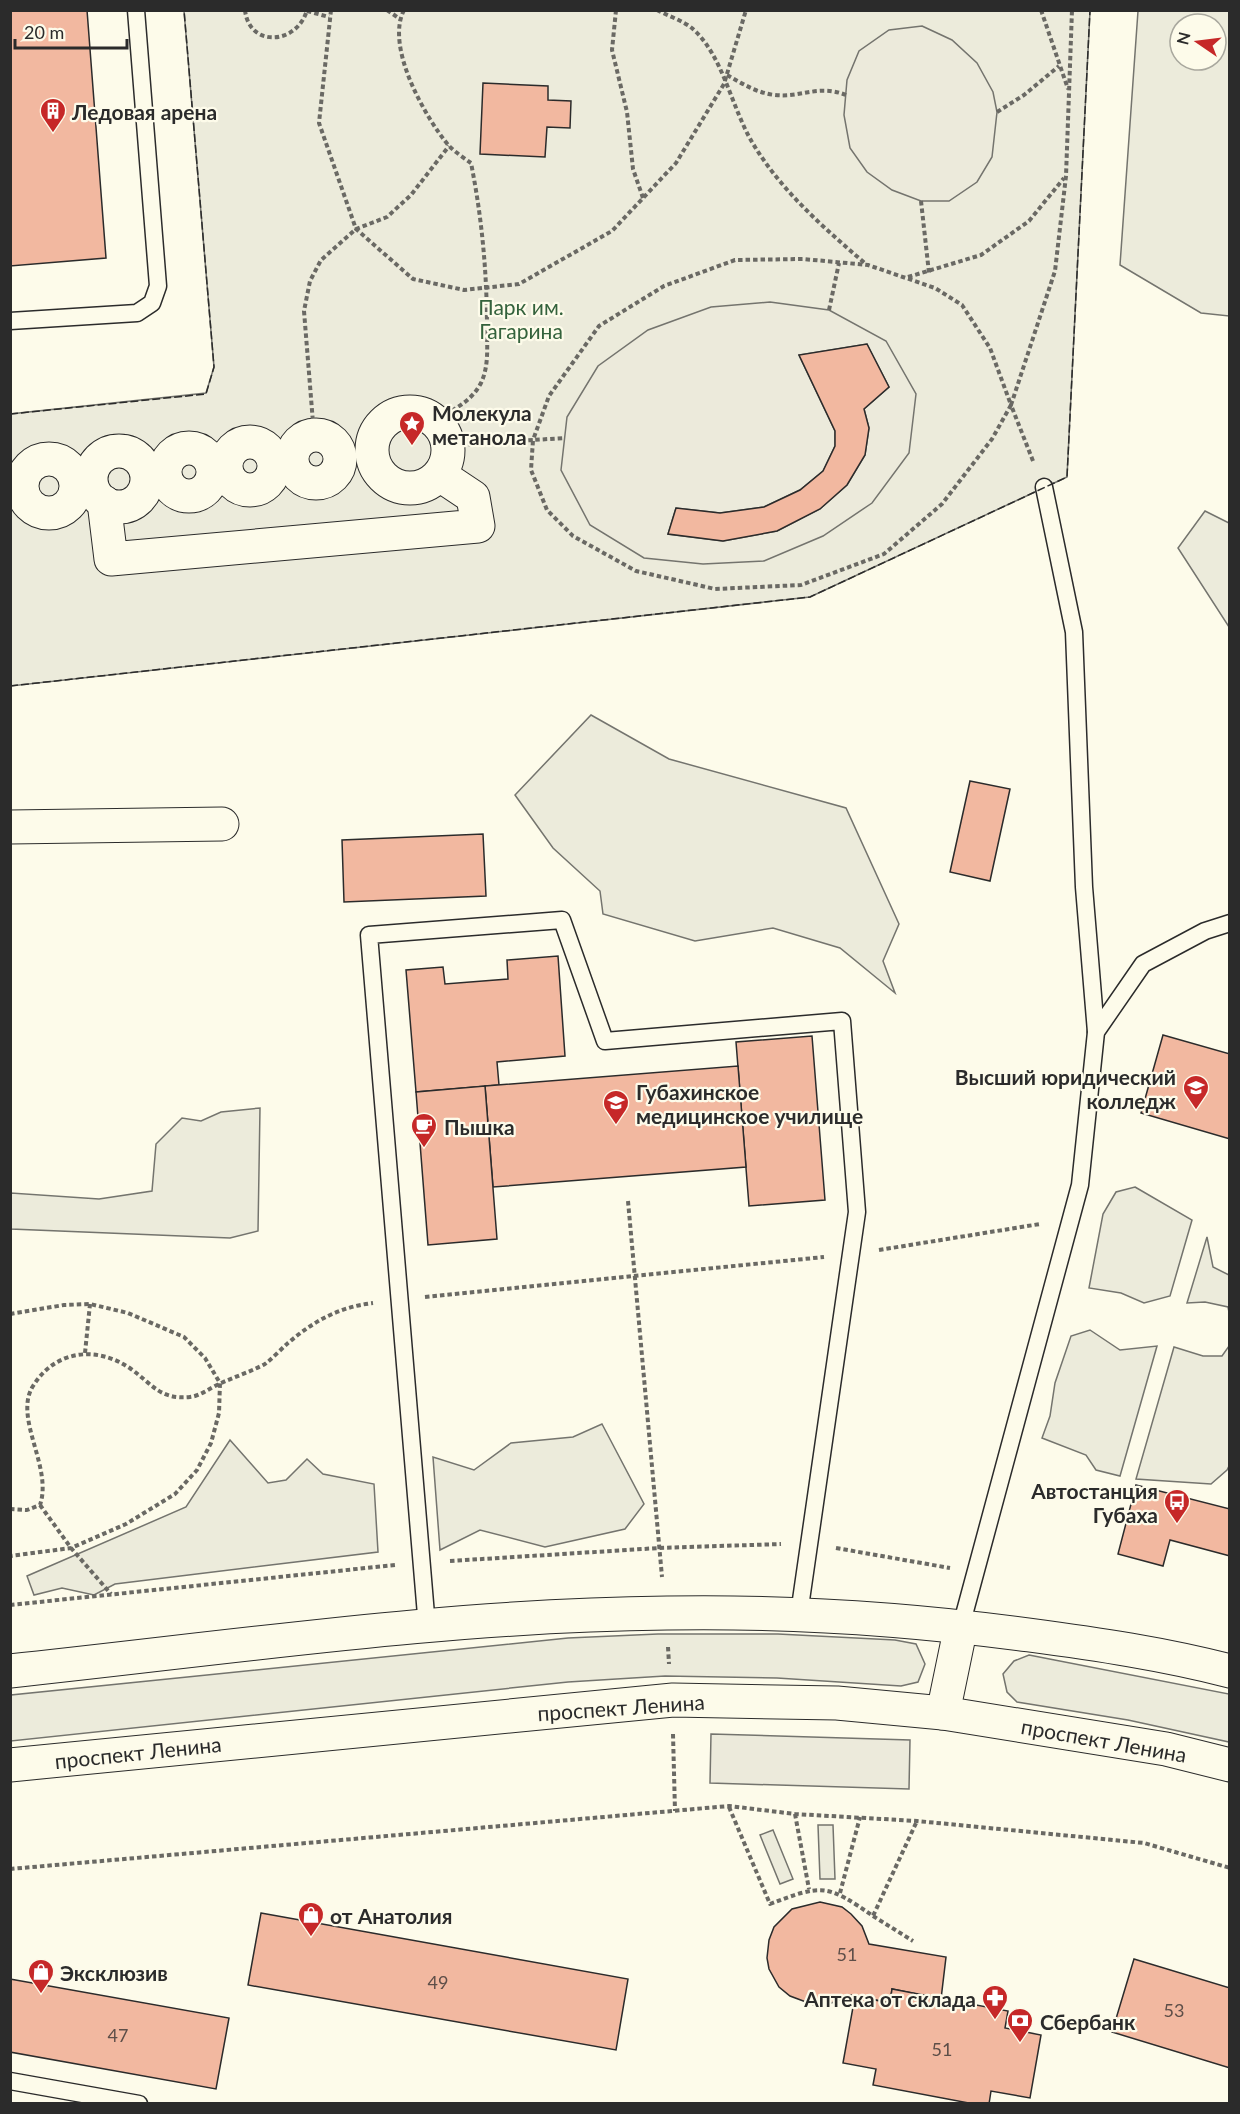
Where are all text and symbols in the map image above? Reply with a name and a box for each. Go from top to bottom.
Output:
scale bar [15,12,128,50]
north arrow [1168,12,1228,72]
text: 20 m [24,21,64,43]
text: N [1172,30,1194,47]
building icon: Ледовая арена [38,96,68,134]
place label: Ледовая арена [71,99,217,124]
park label: Парк им. Гагарина [478,294,564,343]
place label: Молекула метанола [432,400,532,449]
place icon: Молекула метанола [397,409,427,447]
place label: Высший юридический колледж [955,1064,1176,1113]
school or university icon: Высший юридический колледж [1181,1073,1211,1111]
place label: Губахинское медицинское училище [636,1079,863,1128]
school or university icon: Губахинское медицинское училище [601,1088,631,1126]
cafe icon: Пышка [409,1111,439,1149]
place label: Пышка [444,1114,515,1139]
place label: Автостанция Губаха [1030,1478,1158,1527]
bus stop icon: Автостанция Губаха [1162,1487,1192,1525]
street label: проспект Ленина [537,1689,705,1725]
street label: проспект Ленина [1019,1713,1189,1767]
street label: проспект Ленина [53,1731,223,1773]
shop icon: от Анатолия [296,1900,326,1938]
place label: от Анатолия [330,1903,452,1928]
house number: 51 [837,1943,857,1965]
shop icon: Эксклюзив [26,1957,56,1995]
place label: Эксклюзив [60,1960,168,1985]
house number: 49 [428,1971,448,1993]
pharmacy icon: Аптека от склада [980,1983,1010,2021]
place label: Аптека от склада [803,1986,976,2011]
house number: 53 [1164,1999,1184,2021]
bank icon: Сбербанк [1005,2006,1035,2044]
place label: Сбербанк [1040,2009,1136,2034]
house number: 47 [108,2024,128,2046]
house number: 51 [932,2038,952,2060]

